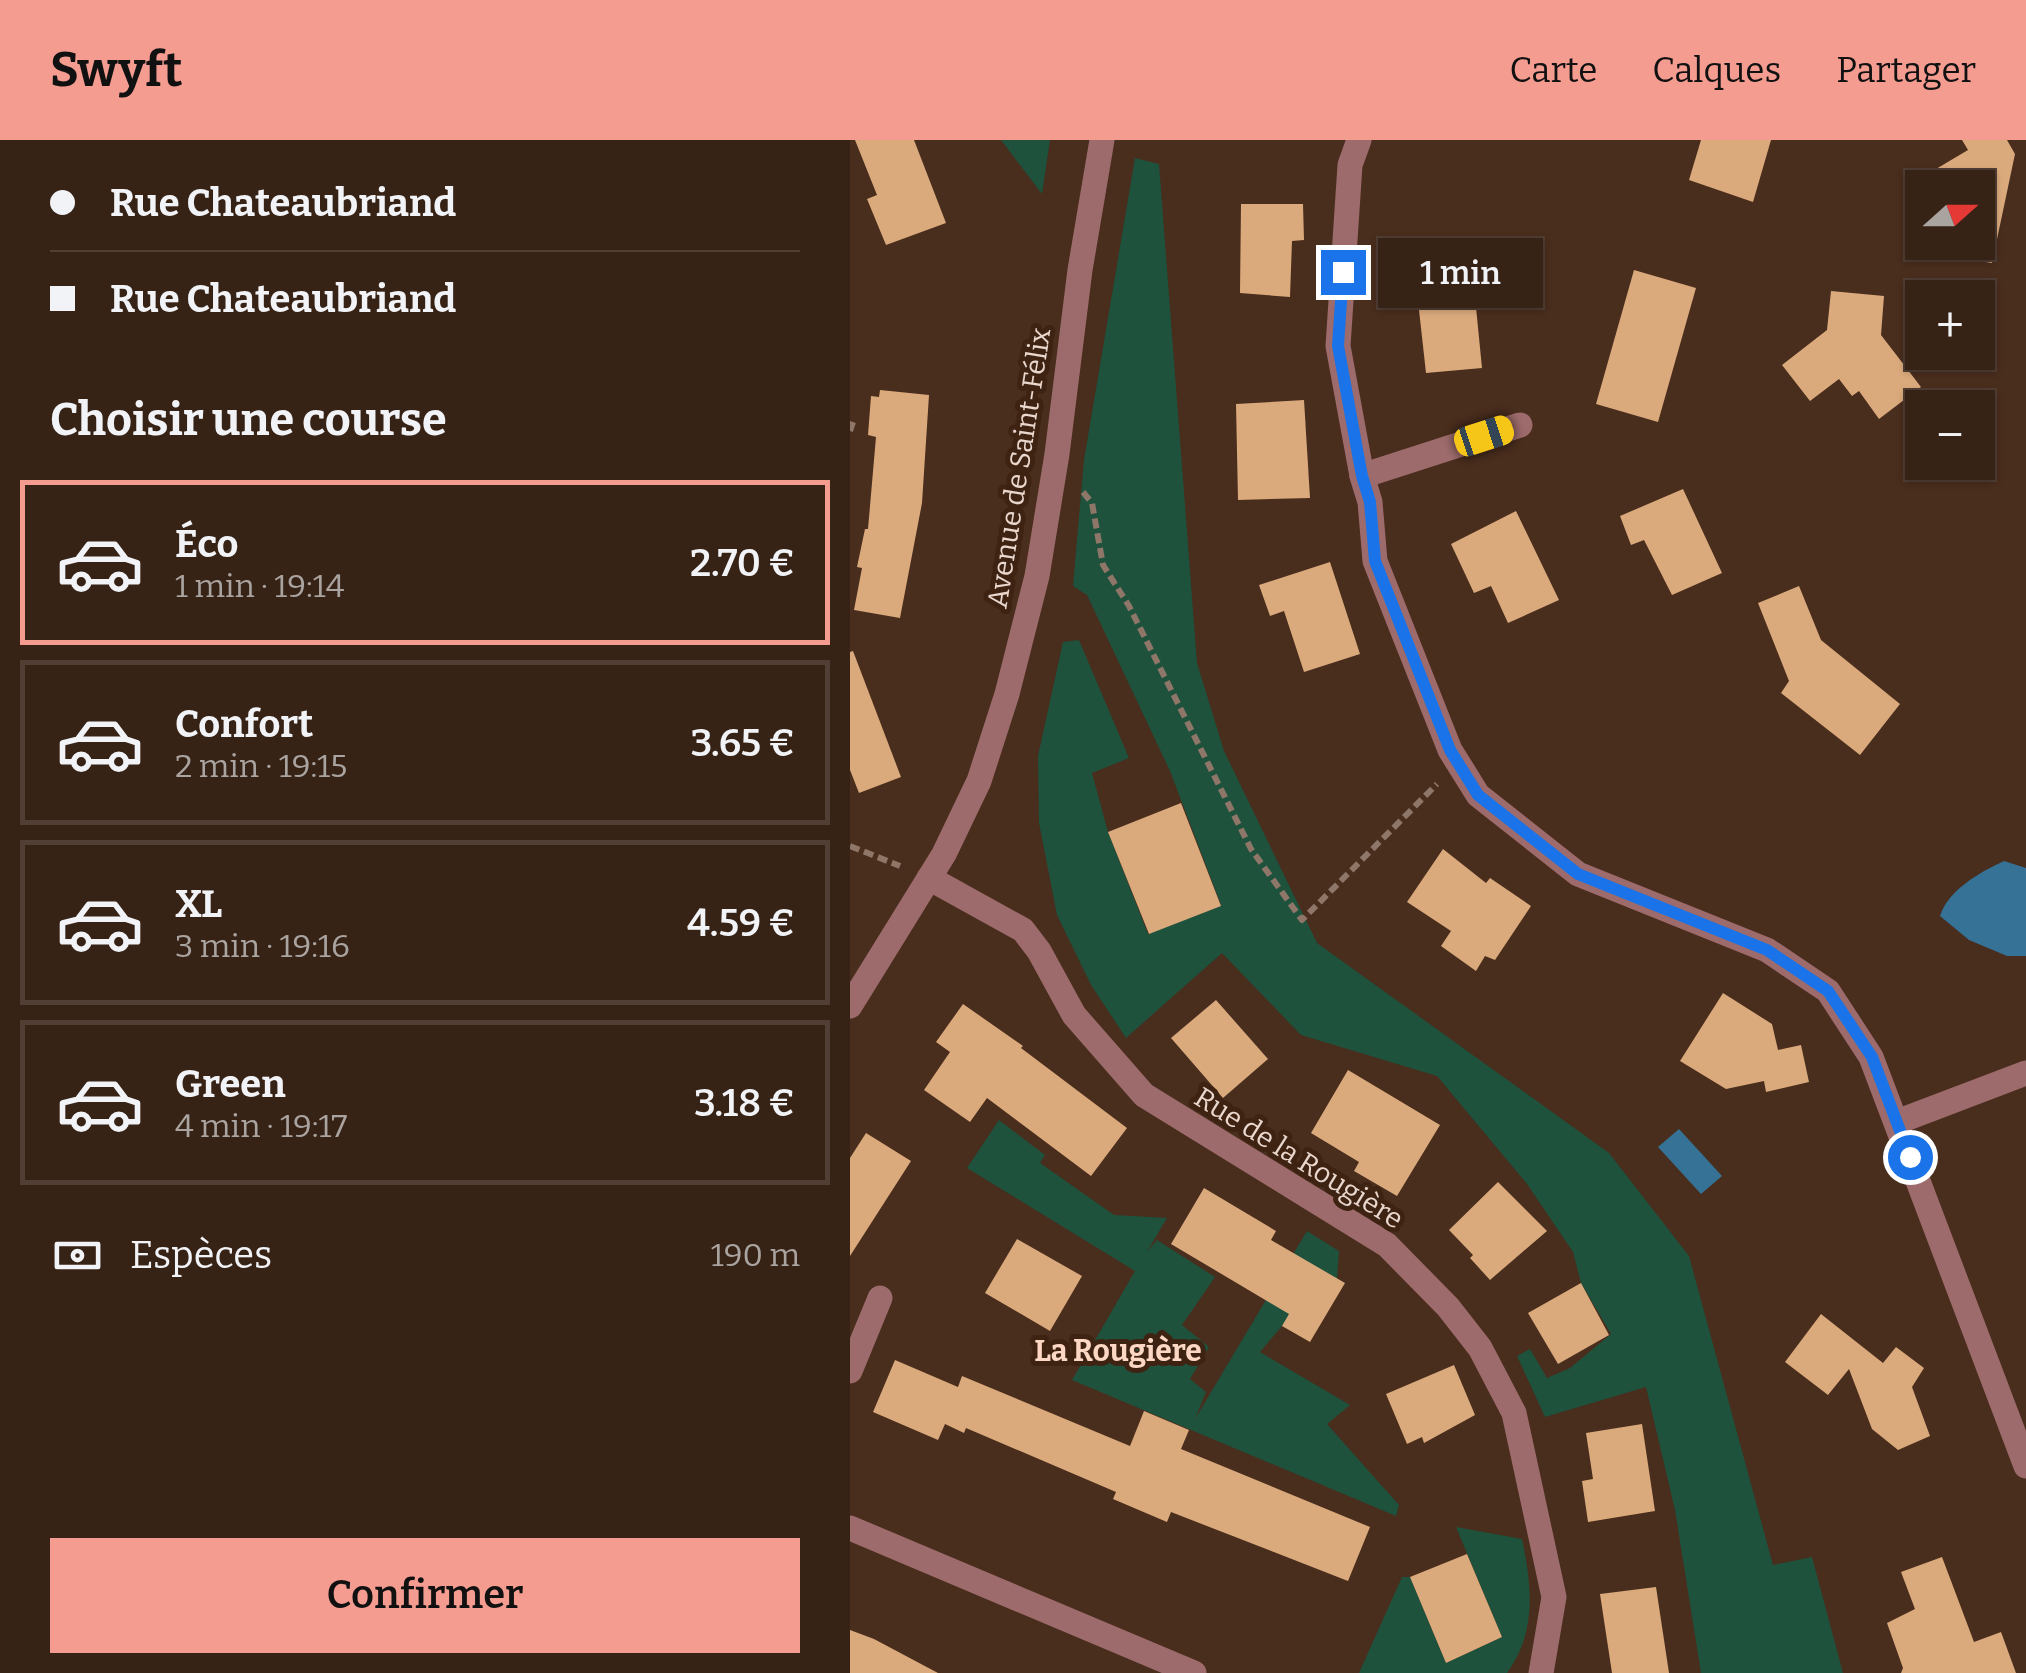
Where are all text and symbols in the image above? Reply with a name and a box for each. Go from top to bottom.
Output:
text: Swyft [50,41,182,99]
text: Carte [1510,49,1597,91]
text: Calques [1652,49,1781,91]
text: Partager [1836,49,1976,91]
north arrow [1905,170,1995,260]
map controls [1905,170,1995,480]
text: Rue Chateaubriand [110,180,456,226]
callout: 1 min [1378,237,1543,307]
route end [1321,250,1366,295]
text: 1 min [1420,254,1501,292]
text: Rue Chateaubriand [110,276,456,322]
button: + [1905,280,1995,370]
street label: Avenue de Saint-Félix [981,325,1058,610]
button: − [1905,390,1995,480]
text: Choisir une course [50,393,447,447]
car [1451,412,1517,460]
icon: car [55,518,145,608]
text: Éco [175,521,238,567]
text: 2.70 € [690,540,795,586]
text: 1 min · 19:14 [175,567,344,605]
icon: car [55,698,145,788]
text: Confort [175,701,313,747]
text: 3.65 € [691,720,795,766]
text: 2 min · 19:15 [175,747,347,785]
icon: car [55,878,145,968]
text: XL [175,881,222,927]
text: 4.59 € [687,900,795,946]
text: 3 min · 19:16 [175,927,350,965]
icon: car [55,1058,145,1148]
text: Green [175,1061,286,1107]
text: 3.18 € [694,1080,795,1126]
street label: Rue de la Rougière [1189,1081,1409,1235]
text: 4 min · 19:17 [175,1107,347,1145]
route start [1888,1135,1933,1180]
icon: cash [50,1228,105,1283]
text: Espèces [130,1232,272,1278]
text: 190 m [711,1236,800,1274]
district label: La Rougière [1034,1333,1202,1369]
button: Confirmer [50,1538,800,1653]

